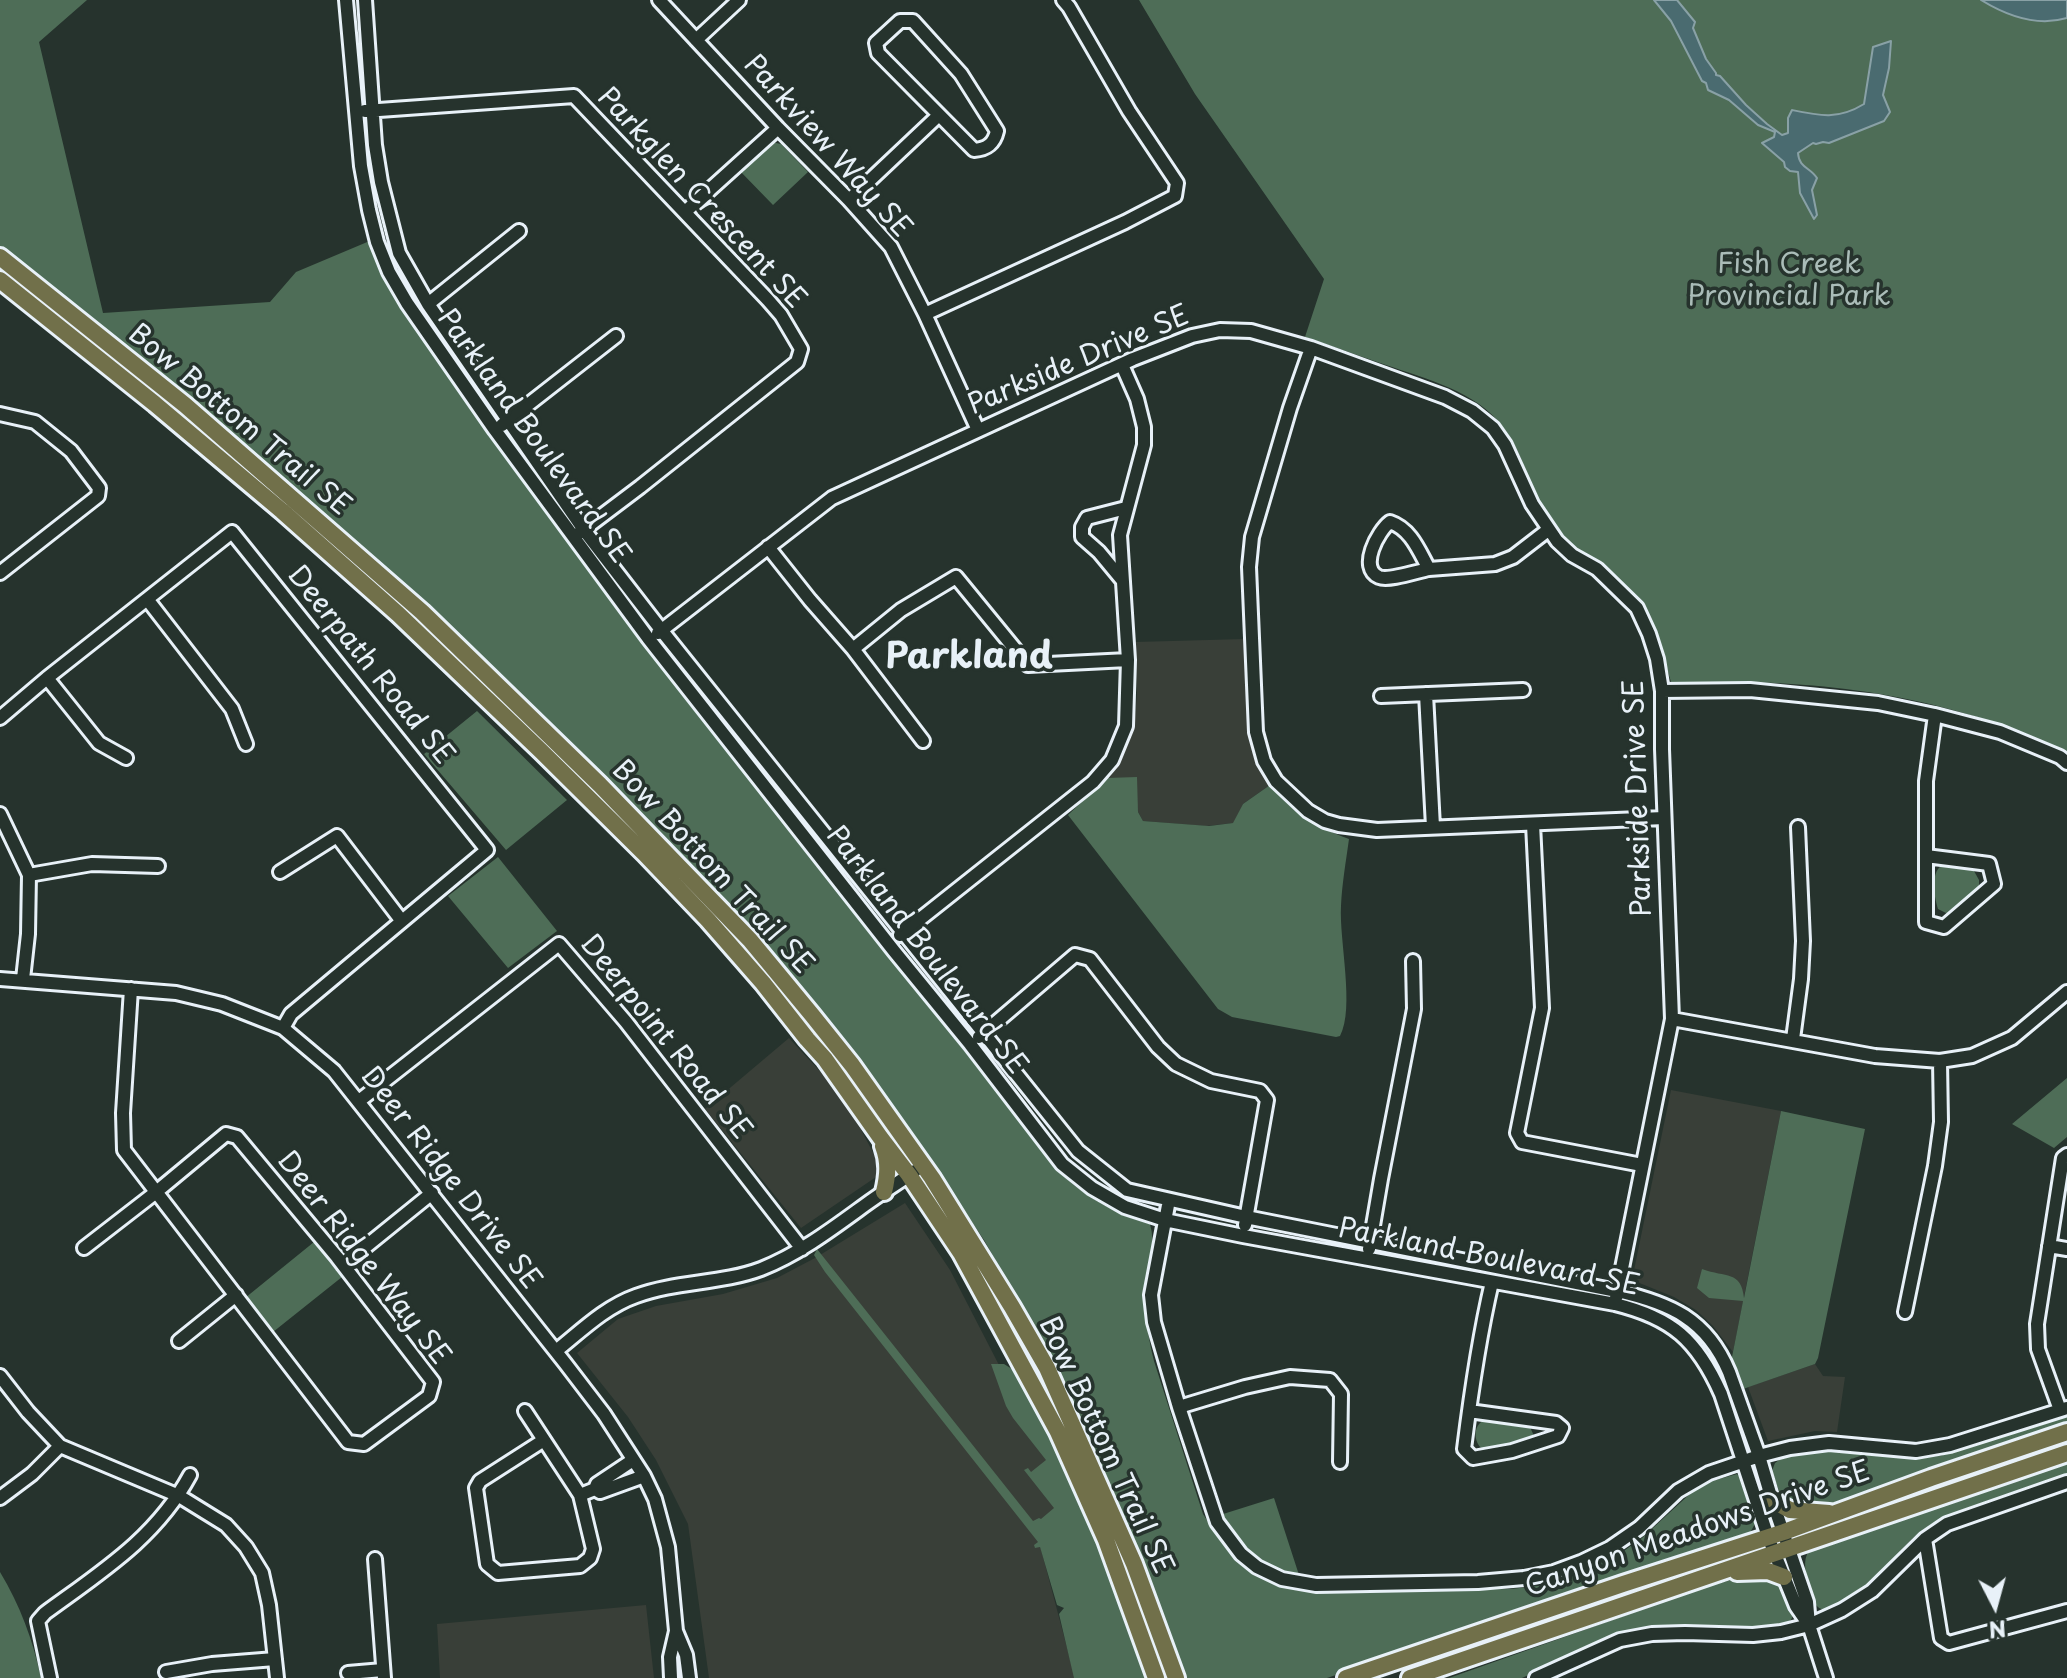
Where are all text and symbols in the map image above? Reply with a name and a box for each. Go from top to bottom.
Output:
street label: Parkview Way SE [736,49,918,245]
street label: Parkglen Crescent SE [590,81,812,317]
park label: Fish Creek Provincial Park [1687,248,1891,314]
street label: Parkside Drive SE [963,299,1195,423]
street label: Parkland Boulevard SE [429,303,637,571]
street label: Bow Bottom Trail SE [121,318,357,524]
street label: Deerpath Road SE [279,560,461,772]
district label: Parkland [885,636,1053,680]
street label: Parkside Drive SE [1618,679,1660,917]
street label: Bow Bottom Trail SE [604,754,820,982]
street label: Parkland Boulevard SE [818,820,1034,1082]
street label: Deerpoint Road SE [572,929,758,1147]
street label: Deer Ridge Drive SE [353,1061,547,1297]
street label: Deer Ridge Way SE [269,1146,457,1372]
street label: Parkland Boulevard SE [1335,1212,1643,1304]
street label: Bow Bottom Trail SE [1031,1312,1179,1580]
street label: Canyon Meadows Drive SE [1521,1455,1875,1605]
north arrow [1955,1566,2035,1646]
text: N [1987,1613,2008,1648]

